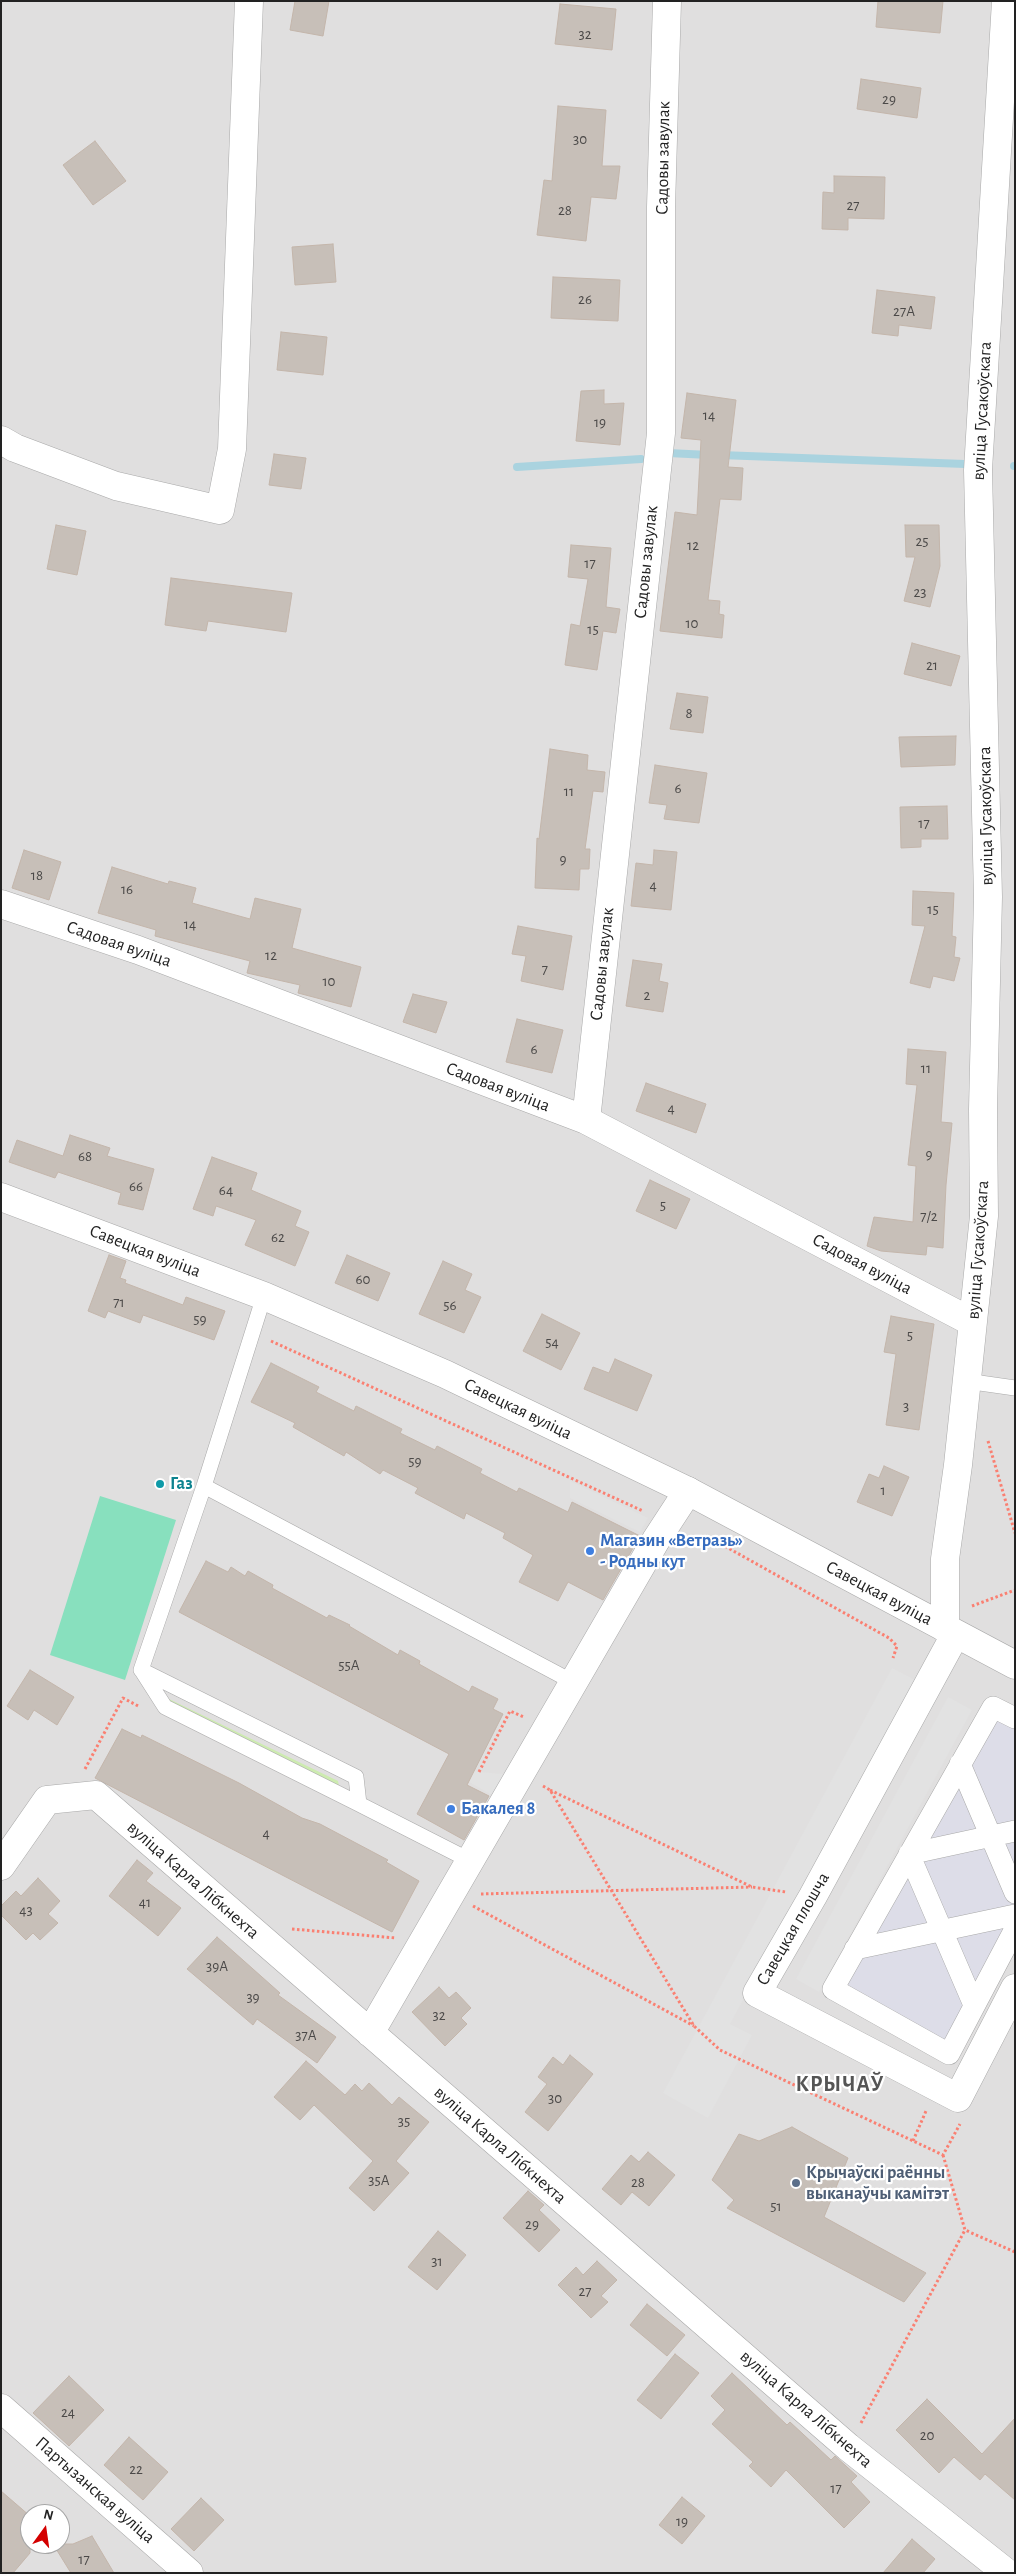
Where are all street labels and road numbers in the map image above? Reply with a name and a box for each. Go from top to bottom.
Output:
street label: Садовы завулак [651,101,675,215]
street label: вуліца Гусакоўскага [968,341,996,481]
street label: Садовы завулак [629,504,663,620]
street label: вуліца Гусакоўскага [974,746,998,886]
street label: Садовы завулак [585,906,619,1022]
street label: Садовая вуліца [64,916,174,972]
street label: Садовая вуліца [443,1057,553,1117]
street label: вуліца Гусакоўскага [962,1180,994,1320]
street label: Савецкая вуліца [86,1220,204,1282]
street label: Садовая вуліца [808,1229,916,1299]
street label: Савецкая вуліца [460,1374,576,1444]
street label: Савецкая вуліца [822,1556,936,1630]
street label: вуліца Карла Лібкнехта [122,1817,264,1943]
street label: Савецкая плошча [752,1868,834,1990]
street label: вуліца Карла Лібкнехта [429,2082,571,2208]
street label: вуліца Карла Лібкнехта [735,2346,877,2472]
street label: Партызанская вуліца [31,2432,159,2548]

